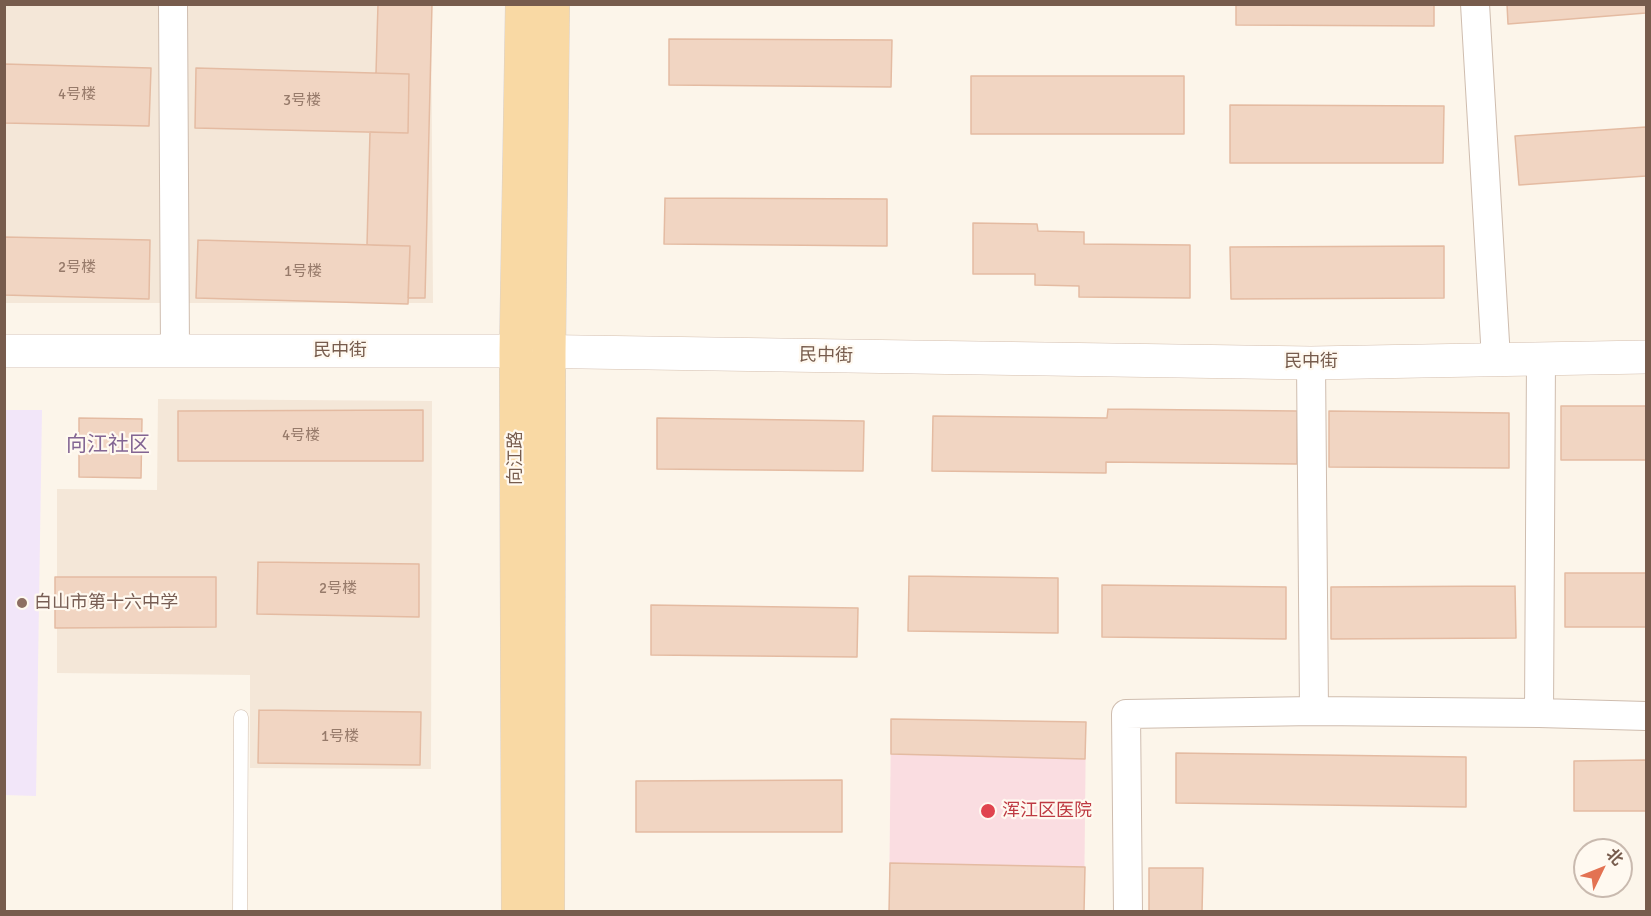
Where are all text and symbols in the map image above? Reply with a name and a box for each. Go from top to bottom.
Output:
house number: 4号楼 [58,86,96,104]
house number: 3号楼 [283,92,321,110]
house number: 2号楼 [58,259,96,277]
house number: 1号楼 [284,263,322,281]
street label: 民中街 [313,340,367,362]
street label: 民中街 [799,345,853,367]
street label: 民中街 [1284,351,1338,373]
house number: 4号楼 [282,427,320,445]
street label: 向江路 [505,431,527,485]
district label: 向江社区 [66,432,150,458]
house number: 2号楼 [319,580,357,598]
place label: 白山市第十六中学 [34,592,178,614]
marker: 白山市第十六中学 [15,596,29,610]
house number: 1号楼 [321,728,359,746]
place label: 浑江区医院 [1002,800,1092,822]
marker: 浑江区医院 [979,802,997,820]
north arrow [1573,838,1633,898]
text: 北 [1602,844,1627,870]

